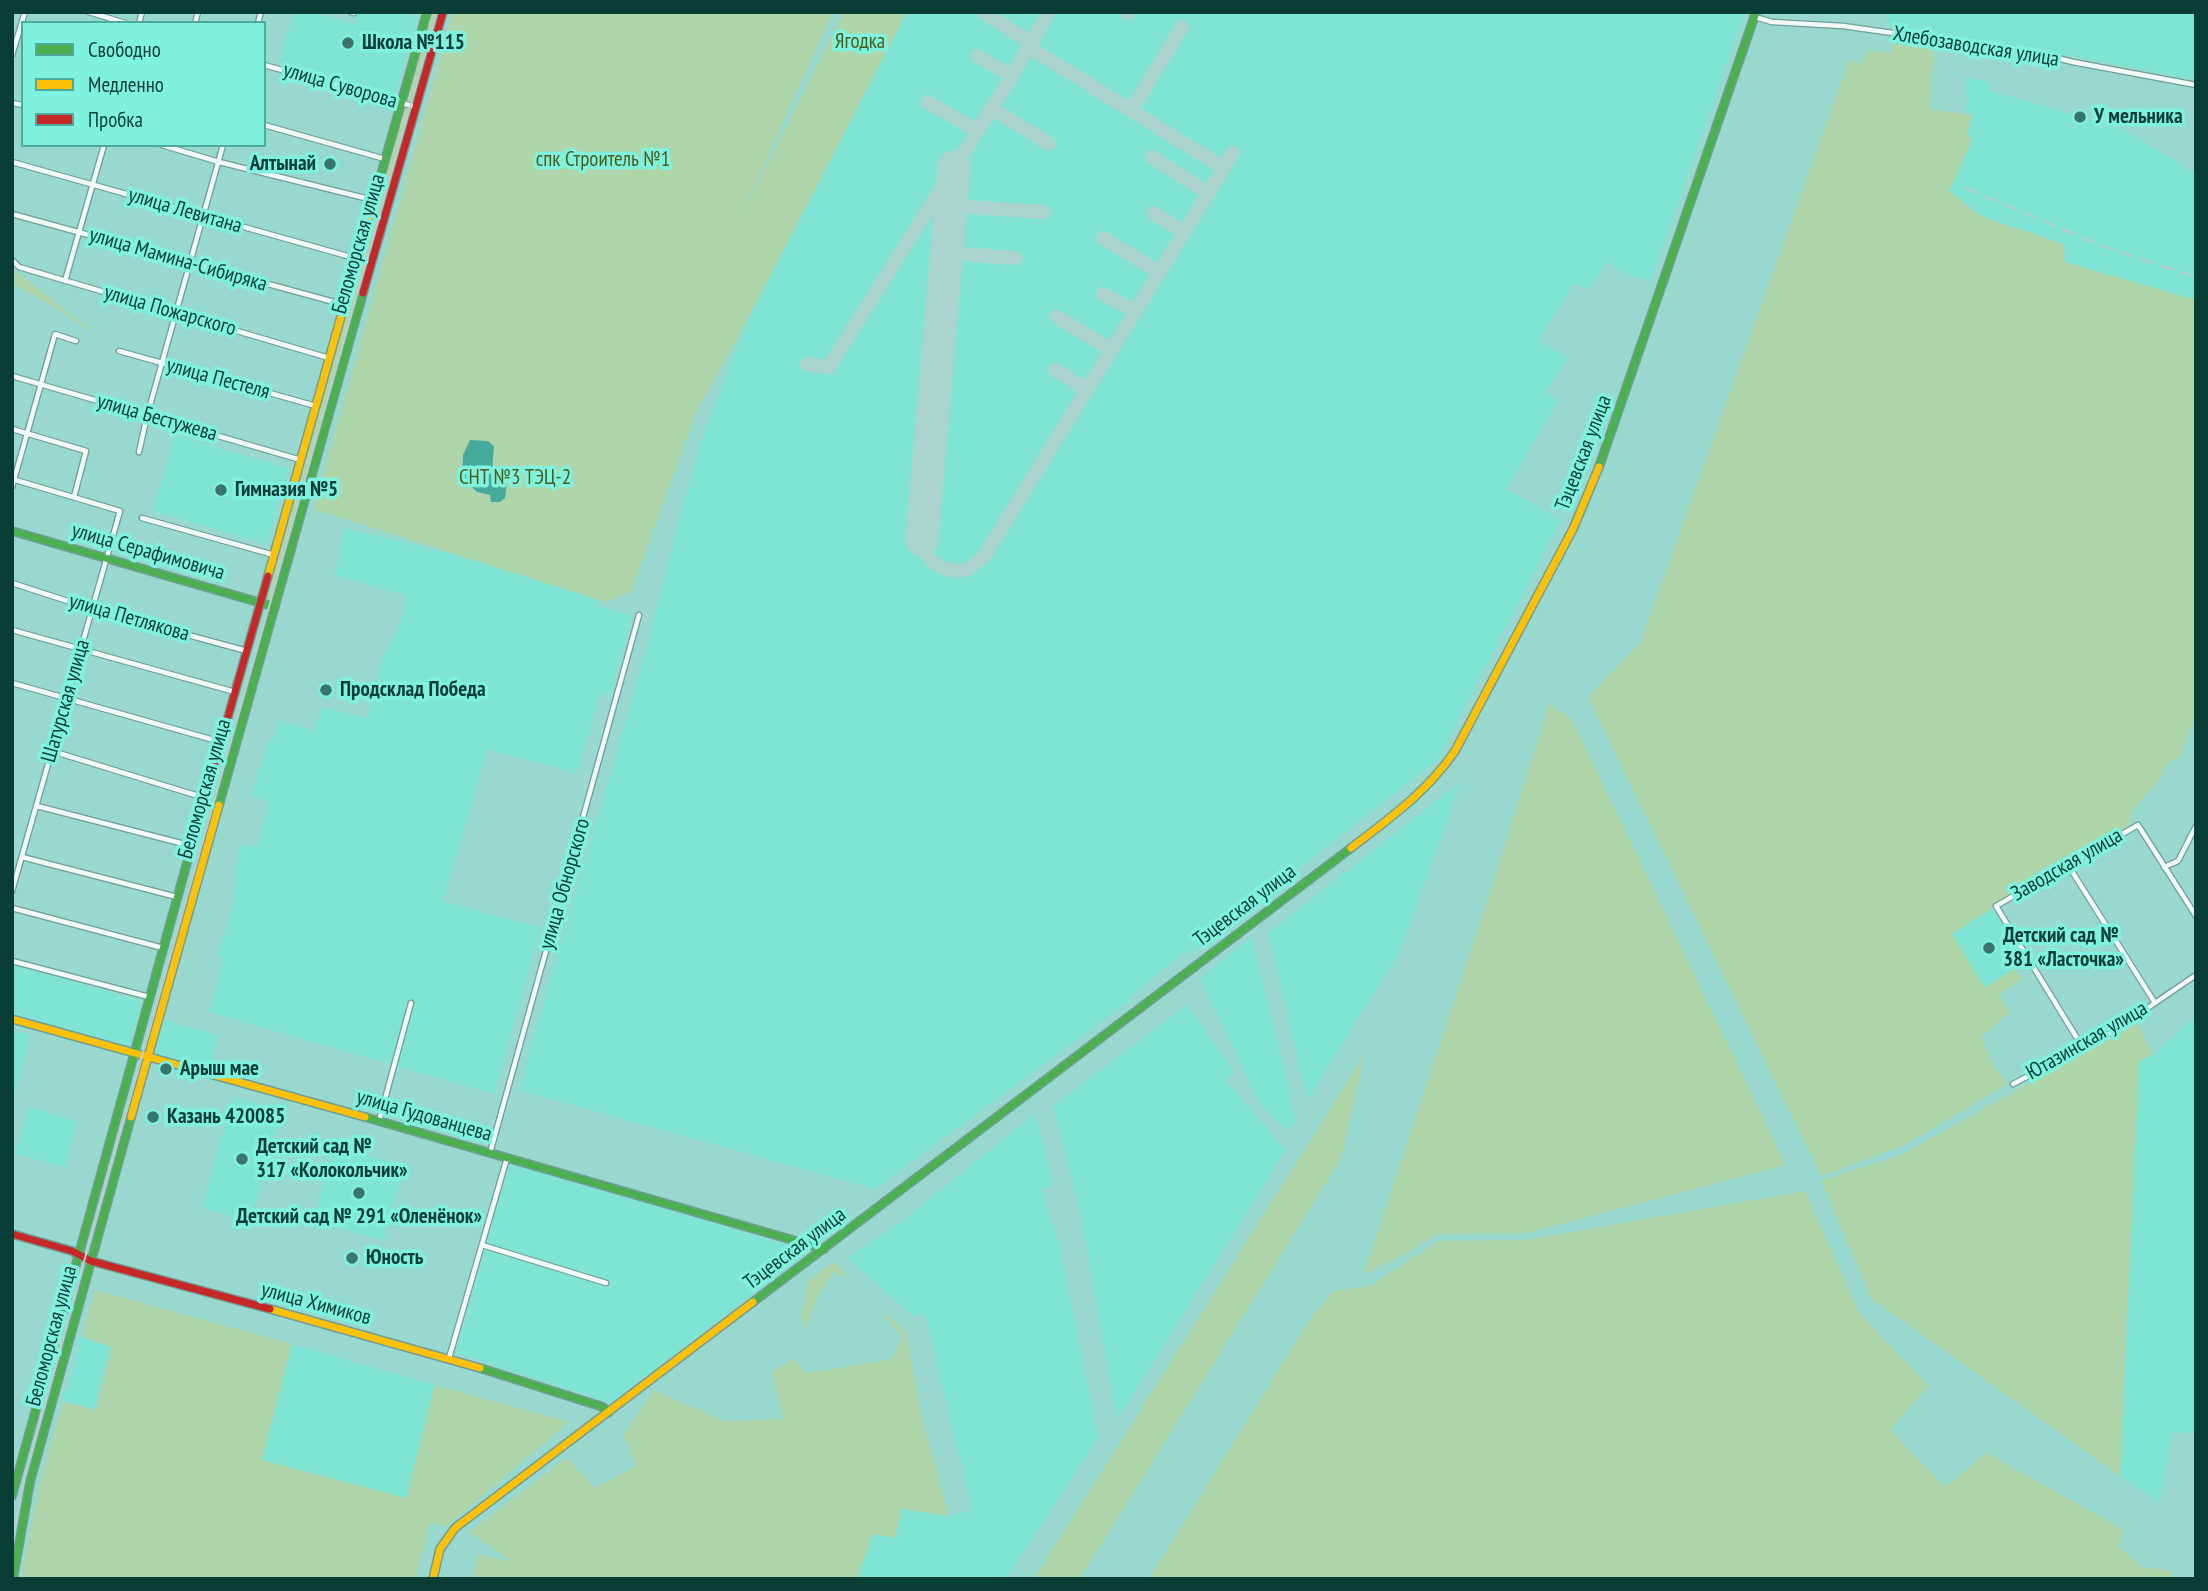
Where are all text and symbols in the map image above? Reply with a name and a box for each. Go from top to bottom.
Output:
legend [21,21,266,147]
street label: Хлебозаводская улица [1891,21,2061,73]
park label: Ягодка [835,29,885,55]
place label: Школа №115 [362,30,465,56]
marker: Школа №115 [340,35,356,51]
text: Свободно [88,36,161,63]
street label: улица Суворова [280,58,400,114]
text: Медленно [88,71,164,98]
place label: У мельника [2094,104,2183,130]
text: Пробка [88,106,143,133]
marker: У мельника [2072,109,2088,125]
park label: спк Строитель №1 [536,147,670,173]
place label: Алтынай [250,151,316,177]
marker: Алтынай [322,156,338,172]
street label: Беломорская улица [327,171,391,317]
street label: улица Левитана [125,183,245,239]
street label: улица Мамина-Сибиряка [86,223,270,297]
street label: улица Пожарского [101,280,239,342]
street label: улица Пестеля [164,353,272,405]
street label: улица Бестужева [94,389,220,447]
street label: Тэцевская улица [1550,392,1618,514]
park label: СНТ №3 ТЭЦ-2 [459,465,571,491]
place label: Гимназия №5 [235,477,338,503]
marker: Гимназия №5 [213,482,229,498]
street label: улица Серафимовича [69,518,227,586]
street label: улица Петлякова [66,589,192,647]
street label: Шатурская улица [36,637,96,765]
place label: Продсклад Победа [340,677,486,703]
marker: Продсклад Победа [318,682,334,698]
street label: Беломорская улица [173,716,237,862]
street label: улица Обнорского [534,816,596,952]
street label: Заводская улица [2007,823,2127,907]
street label: Тэцевская улица [1189,859,1301,953]
place label: Детский сад № 381 «Ласточка» [2003,923,2124,973]
marker: Детский сад № 381 «Ласточка» [1981,940,1997,956]
street label: Ютазинская улица [2022,996,2152,1086]
place label: Арыш мае [180,1056,259,1082]
marker: Арыш мае [158,1061,174,1077]
street label: улица Гудованцева [353,1085,495,1147]
place label: Казань 420085 [167,1104,285,1130]
marker: Казань 420085 [145,1109,161,1125]
place label: Детский сад № 317 «Колокольчик» [256,1134,407,1184]
marker: Детский сад № 317 «Колокольчик» [234,1151,250,1167]
marker: Детский сад № 291 «Оленёнок» [351,1185,367,1201]
street label: Тэцевская улица [739,1202,851,1296]
place label: Детский сад № 291 «Оленёнок» [236,1204,482,1230]
place label: Юность [366,1245,423,1271]
marker: Юность [344,1250,360,1266]
street label: Беломорская улица [21,1263,83,1409]
street label: улица Химиков [258,1277,374,1331]

